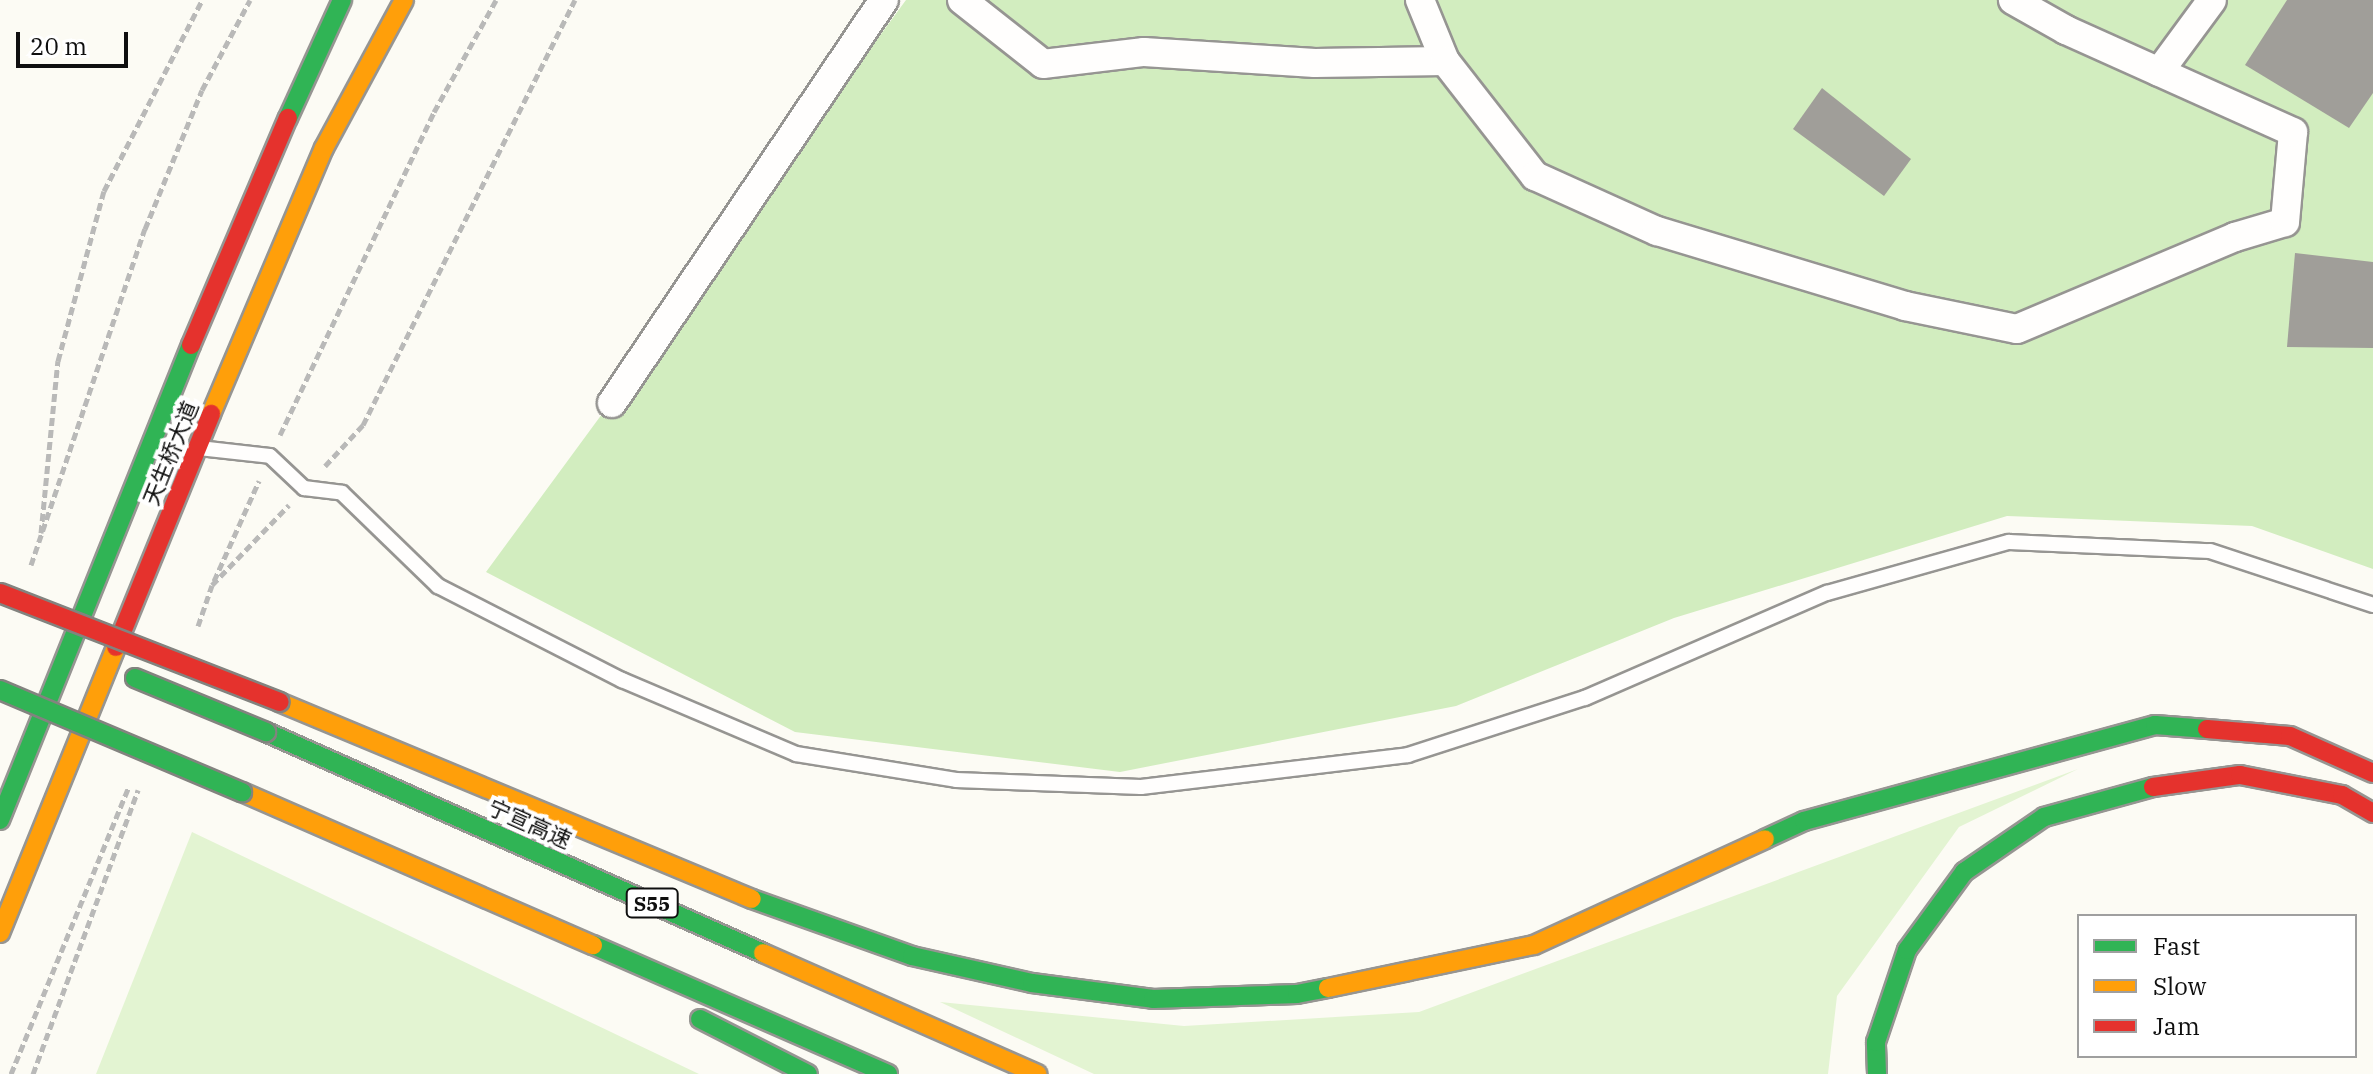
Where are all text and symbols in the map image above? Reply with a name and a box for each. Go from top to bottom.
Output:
scale bar [20,16,132,66]
text: 20 m [30,30,87,62]
street label: 天生桥大道 [137,397,203,509]
street label: 宁宣高速 [484,793,576,853]
road number: S55 [624,887,680,919]
legend [2077,914,2357,1058]
text: Fast [2153,930,2200,962]
text: Slow [2153,970,2206,1002]
text: Jam [2153,1010,2200,1042]

